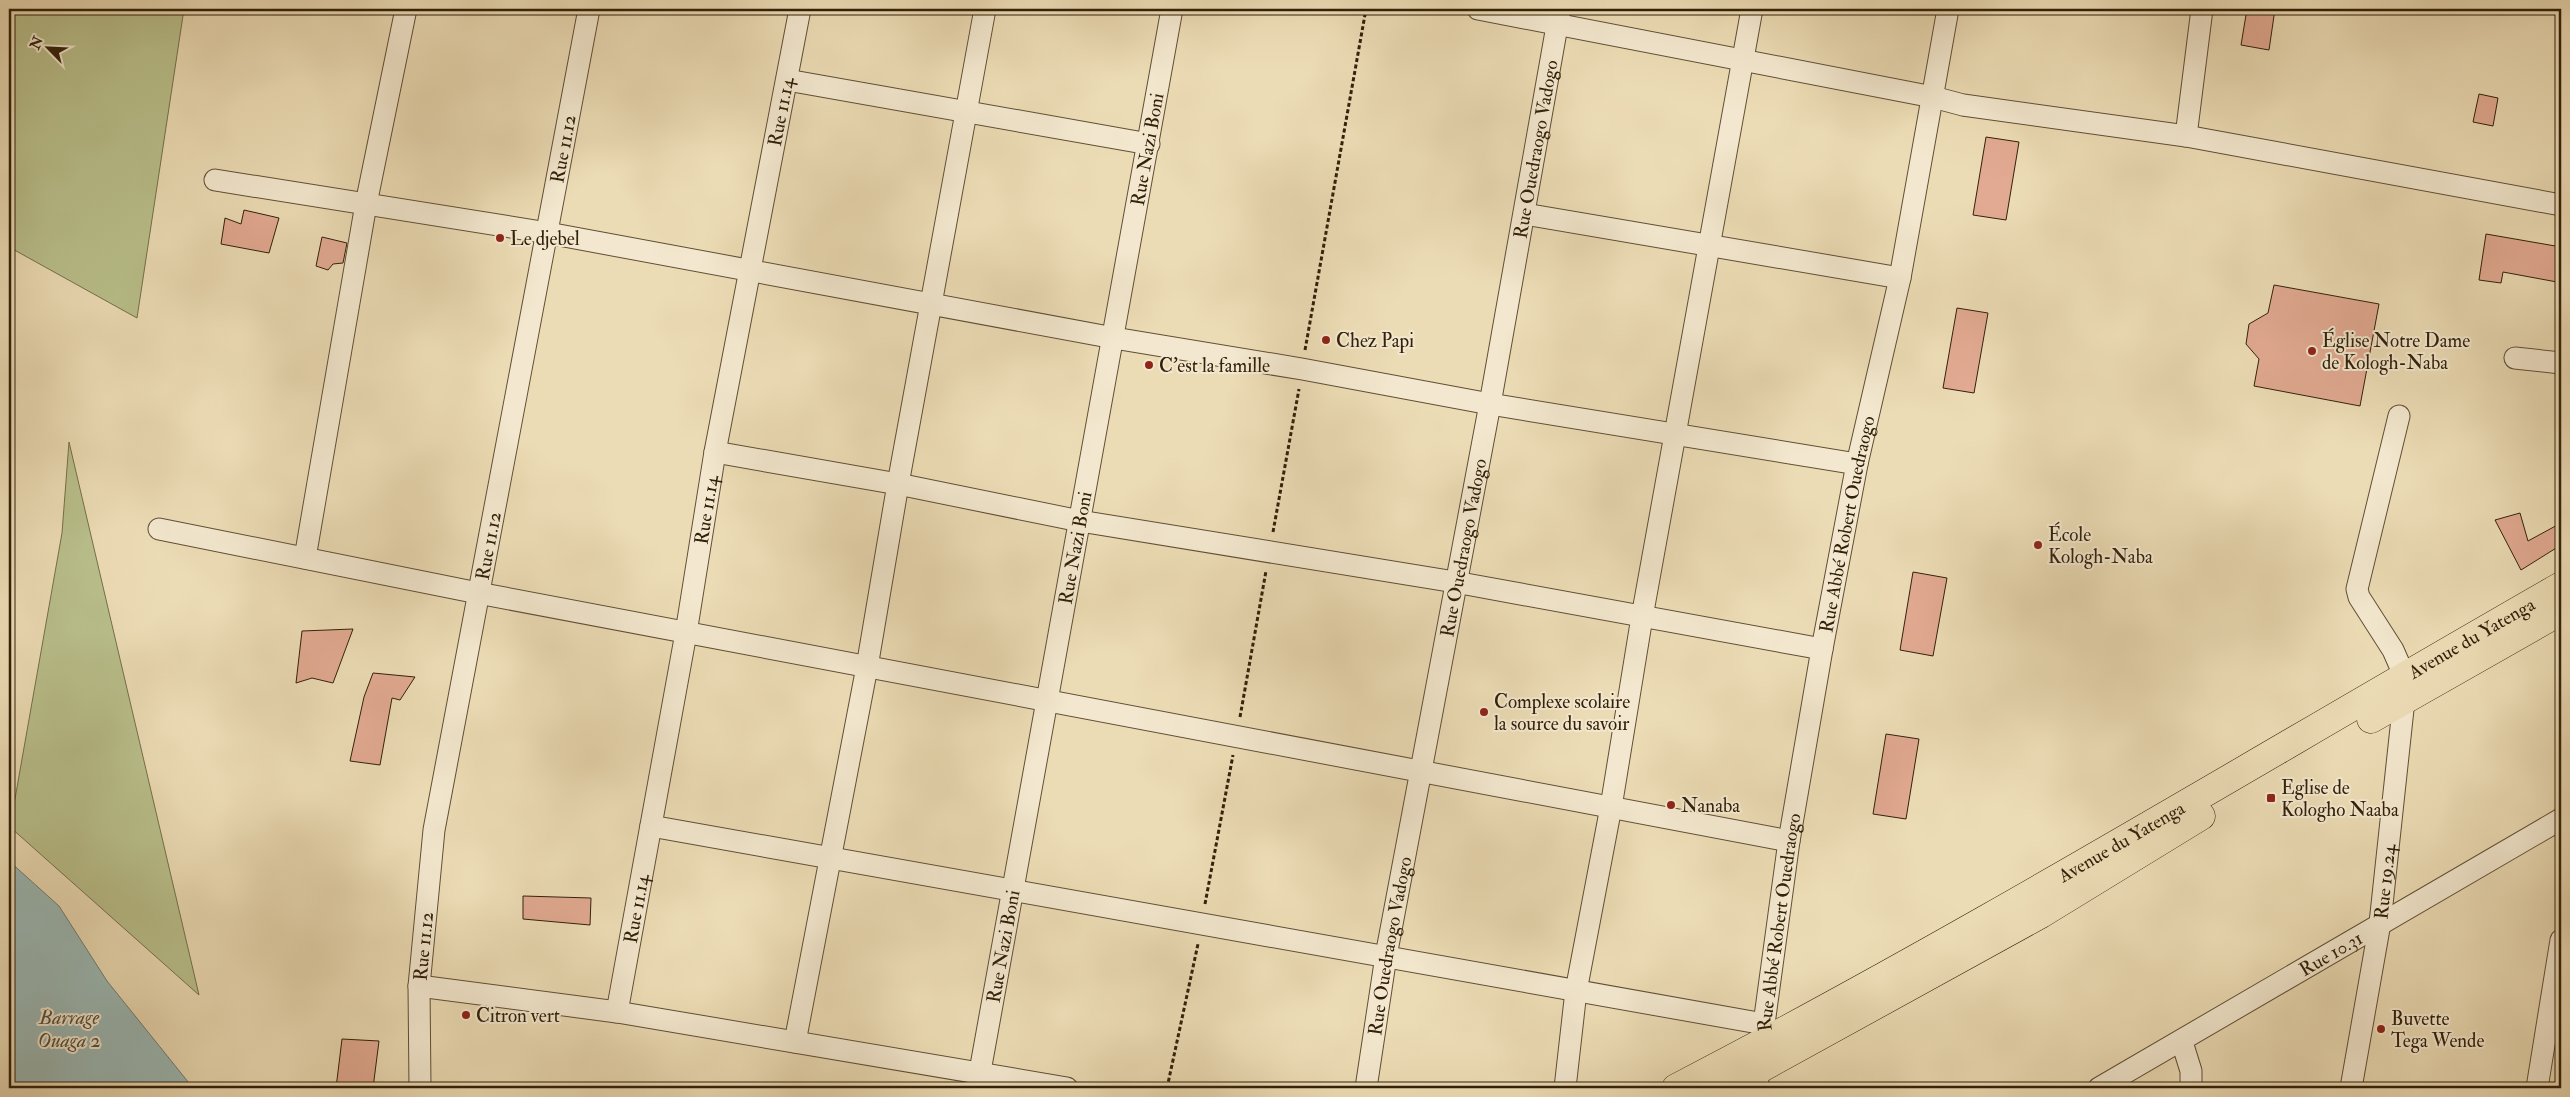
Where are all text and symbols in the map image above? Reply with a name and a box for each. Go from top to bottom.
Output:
north arrow [22,22,72,72]
text: N [26,33,47,53]
street label: Rue Ouedraogo Vadogo [1509,58,1564,241]
street label: Rue 11.14 [763,75,800,148]
street label: Rue Nazi Boni [1126,91,1170,208]
street label: Rue 11.12 [545,113,582,185]
place label: Le djebel [510,227,580,251]
marker: Le djebel [494,232,506,244]
place label: Église Notre Dame de Kologh-Naba [2322,327,2470,375]
place label: Chez Papi [1336,329,1414,354]
marker: Chez Papi [1320,334,1332,346]
marker: Église Notre Dame de Kologh-Naba [2306,345,2318,357]
place label: C'est la famille [1159,354,1270,378]
marker: C'est la famille [1143,359,1155,371]
street label: Rue Abbé Robert Ouedraogo [1814,414,1881,635]
street label: Rue Ouedraogo Vadogo [1435,457,1492,639]
street label: Rue 11.14 [689,473,724,546]
street label: Rue Nazi Boni [1054,490,1098,606]
street label: Rue 11.12 [470,510,507,582]
place label: École Kologh-Naba [2048,521,2153,569]
marker: École Kologh-Naba [2032,539,2044,551]
street label: Avenue du Yatenga [2403,592,2540,685]
place label: Complexe scolaire la source du savoir [1494,690,1630,736]
marker: Complexe scolaire la source du savoir [1478,706,1490,718]
place label: Eglise de Kologho Naaba [2281,776,2399,822]
marker: Eglise de Kologho Naaba [2265,792,2277,804]
place label: Nanaba [1681,794,1740,818]
street label: Avenue du Yatenga [2053,796,2190,889]
marker: Nanaba [1665,799,1677,811]
street label: Rue Abbé Robert Ouedraogo [1752,811,1807,1033]
street label: Rue 19.24 [2369,842,2401,921]
street label: Rue Ouedraogo Vadogo [1363,855,1417,1037]
street label: Rue 11.14 [619,872,655,945]
street label: Rue Nazi Boni [982,888,1026,1005]
street label: Rue 11.12 [409,911,439,982]
street label: Rue 10.31 [2295,926,2367,982]
place label: Citron vert [476,1004,560,1028]
water label: Barrage Ouaga 2 [37,1005,101,1053]
place label: Buvette Tega Wende [2391,1007,2484,1053]
marker: Citron vert [460,1009,472,1021]
marker: Buvette Tega Wende [2375,1023,2387,1035]

